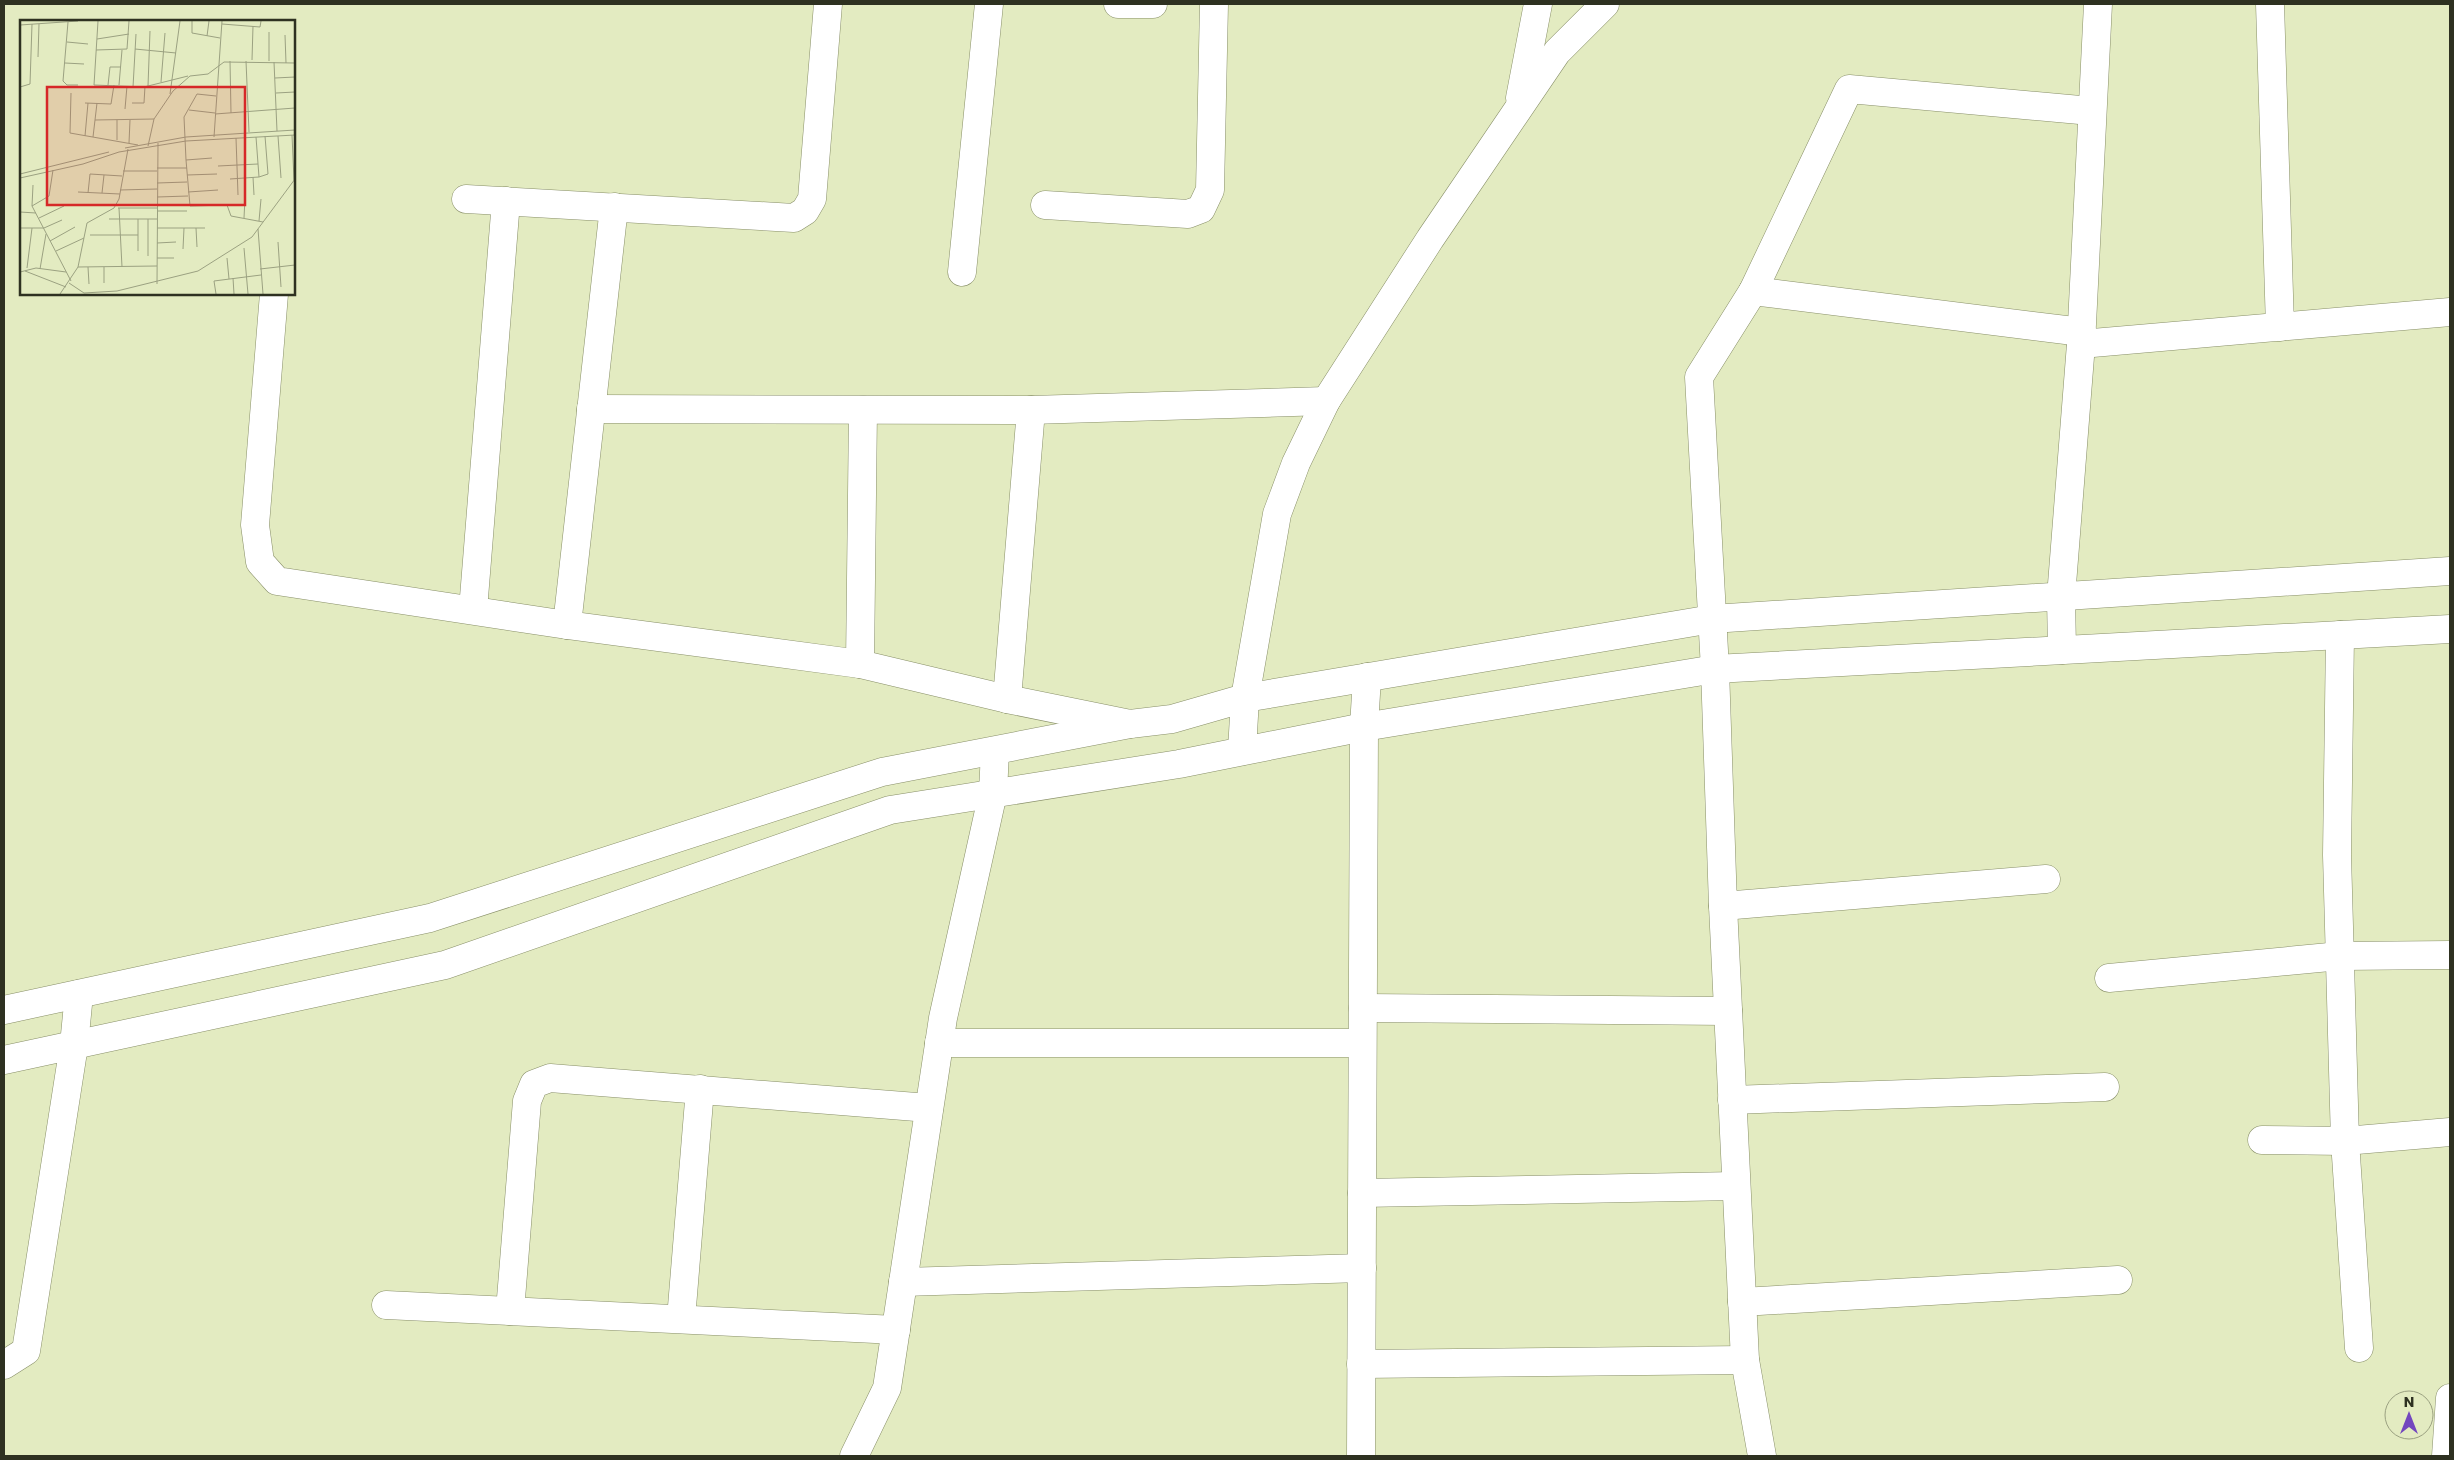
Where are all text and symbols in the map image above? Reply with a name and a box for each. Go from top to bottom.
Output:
inset map [20,20,295,295]
north arrow [2384,1390,2434,1440]
text: N [2404,1392,2414,1412]

